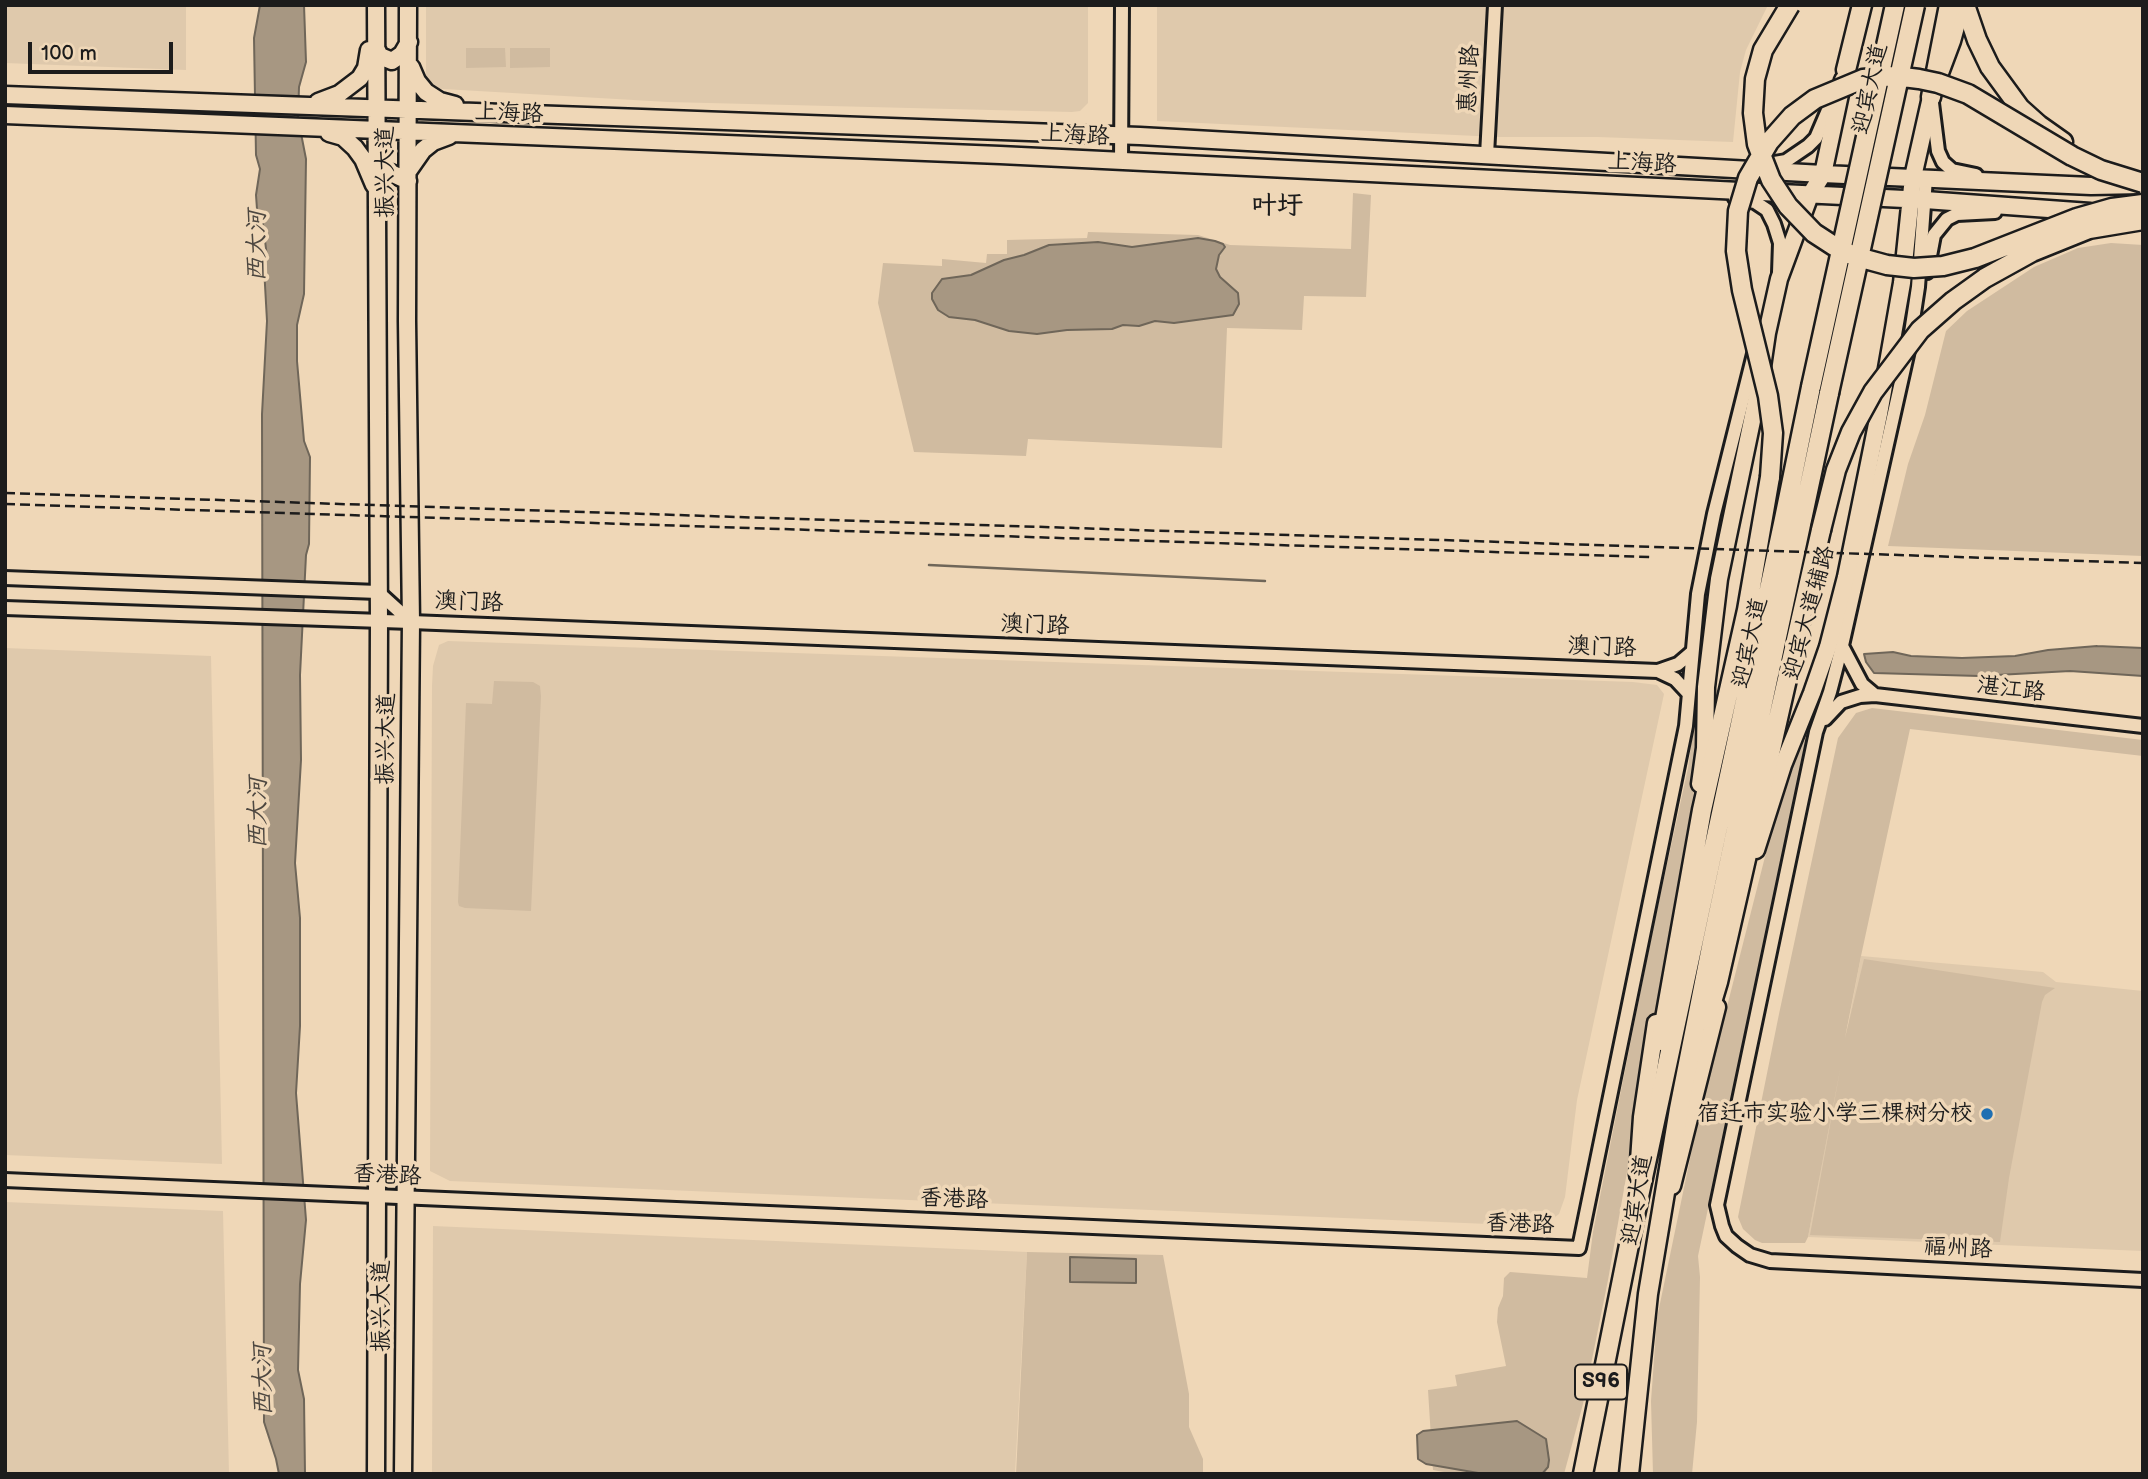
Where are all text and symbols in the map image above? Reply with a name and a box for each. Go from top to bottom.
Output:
scale bar [32,28,177,72]
text: 100 m [41,41,97,66]
street label: 迎宾大道 [1848,41,1894,137]
street label: 惠州路 [1454,44,1486,114]
street label: 上海路 [474,99,544,129]
street label: 上海路 [1040,120,1110,152]
street label: 振兴大道 [372,126,400,218]
street label: 上海路 [1607,148,1677,180]
district label: 叶圩 [1251,191,1303,223]
water label: 西大河 [244,210,272,282]
street label: 迎宾大道辅路 [1779,543,1841,683]
street label: 澳门路 [434,588,504,618]
street label: 迎宾大道 [1728,595,1774,691]
street label: 澳门路 [1000,611,1070,641]
street label: 澳门路 [1567,633,1637,663]
street label: 湛江路 [1975,672,2047,708]
street label: 振兴大道 [372,693,402,785]
water label: 西大河 [245,777,273,849]
place label: 宿迁市实验小学三棵树分校 [1697,1100,1973,1128]
marker: 宿迁市实验小学三棵树分校 [1979,1106,1995,1122]
street label: 迎宾大道 [1617,1152,1659,1248]
street label: 香港路 [352,1160,422,1192]
street label: 香港路 [919,1185,989,1215]
street label: 香港路 [1485,1210,1555,1240]
street label: 福州路 [1923,1233,1993,1265]
street label: 振兴大道 [368,1260,396,1352]
water label: 西大河 [249,1344,279,1416]
road number: S96 [1575,1364,1627,1400]

